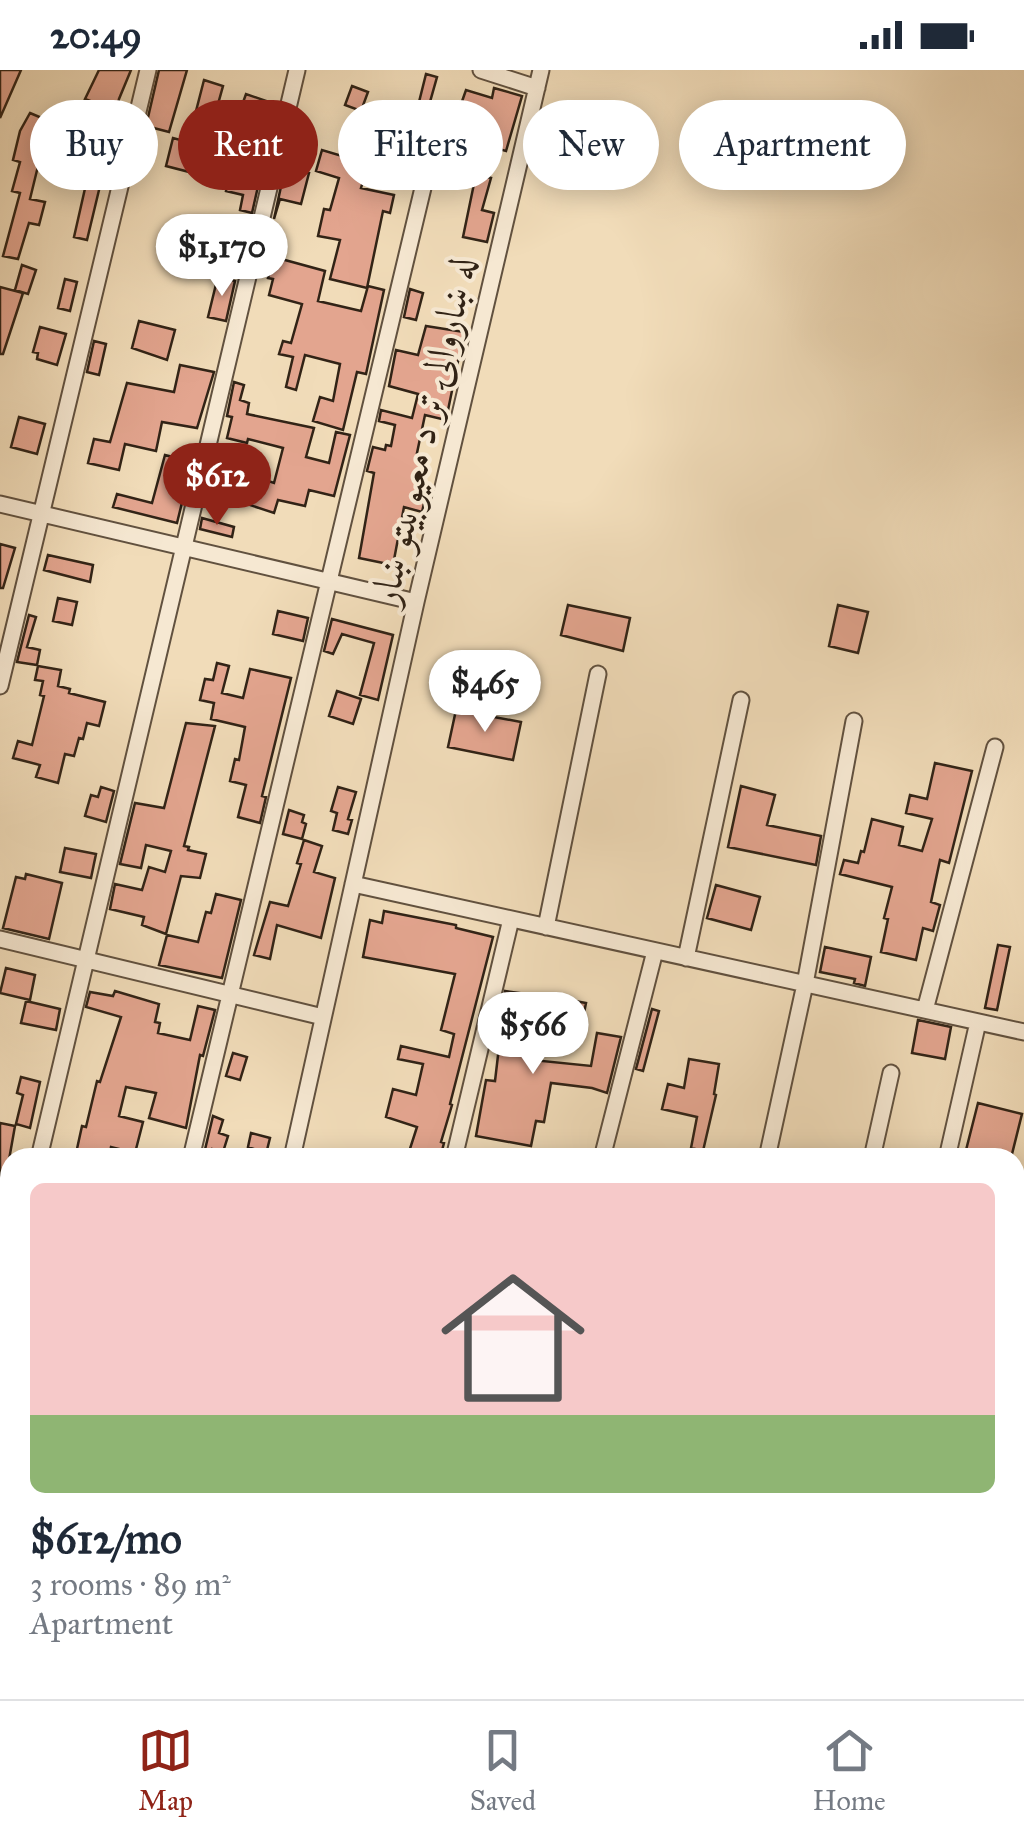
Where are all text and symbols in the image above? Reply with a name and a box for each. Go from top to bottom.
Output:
text: 20:49 [50,12,142,58]
chip: Buy [30,100,158,190]
chip: Rent [178,100,318,190]
chip: Filters [338,100,503,190]
chip: New [523,100,659,190]
chip: Apartment [679,100,906,190]
pin: $1,170 [141,214,303,299]
text: $1,170 [178,227,266,266]
street label: له ښاروالۍ تر د معیوبیتو ښار [358,252,488,614]
pin: $612 [158,443,276,528]
text: $612 [185,456,249,495]
pin: $465 [426,650,544,735]
text: $465 [451,663,519,702]
pin: $566 [474,992,592,1077]
text: $566 [500,1005,566,1044]
icon: home [423,1248,603,1428]
text: $612/mo [30,1513,182,1565]
text: 3 rooms · 89 m² [30,1565,231,1604]
text: Apartment [30,1604,173,1643]
tab: Map [138,1723,193,1818]
tab: Saved [470,1723,536,1818]
tab: Home [813,1723,886,1818]

